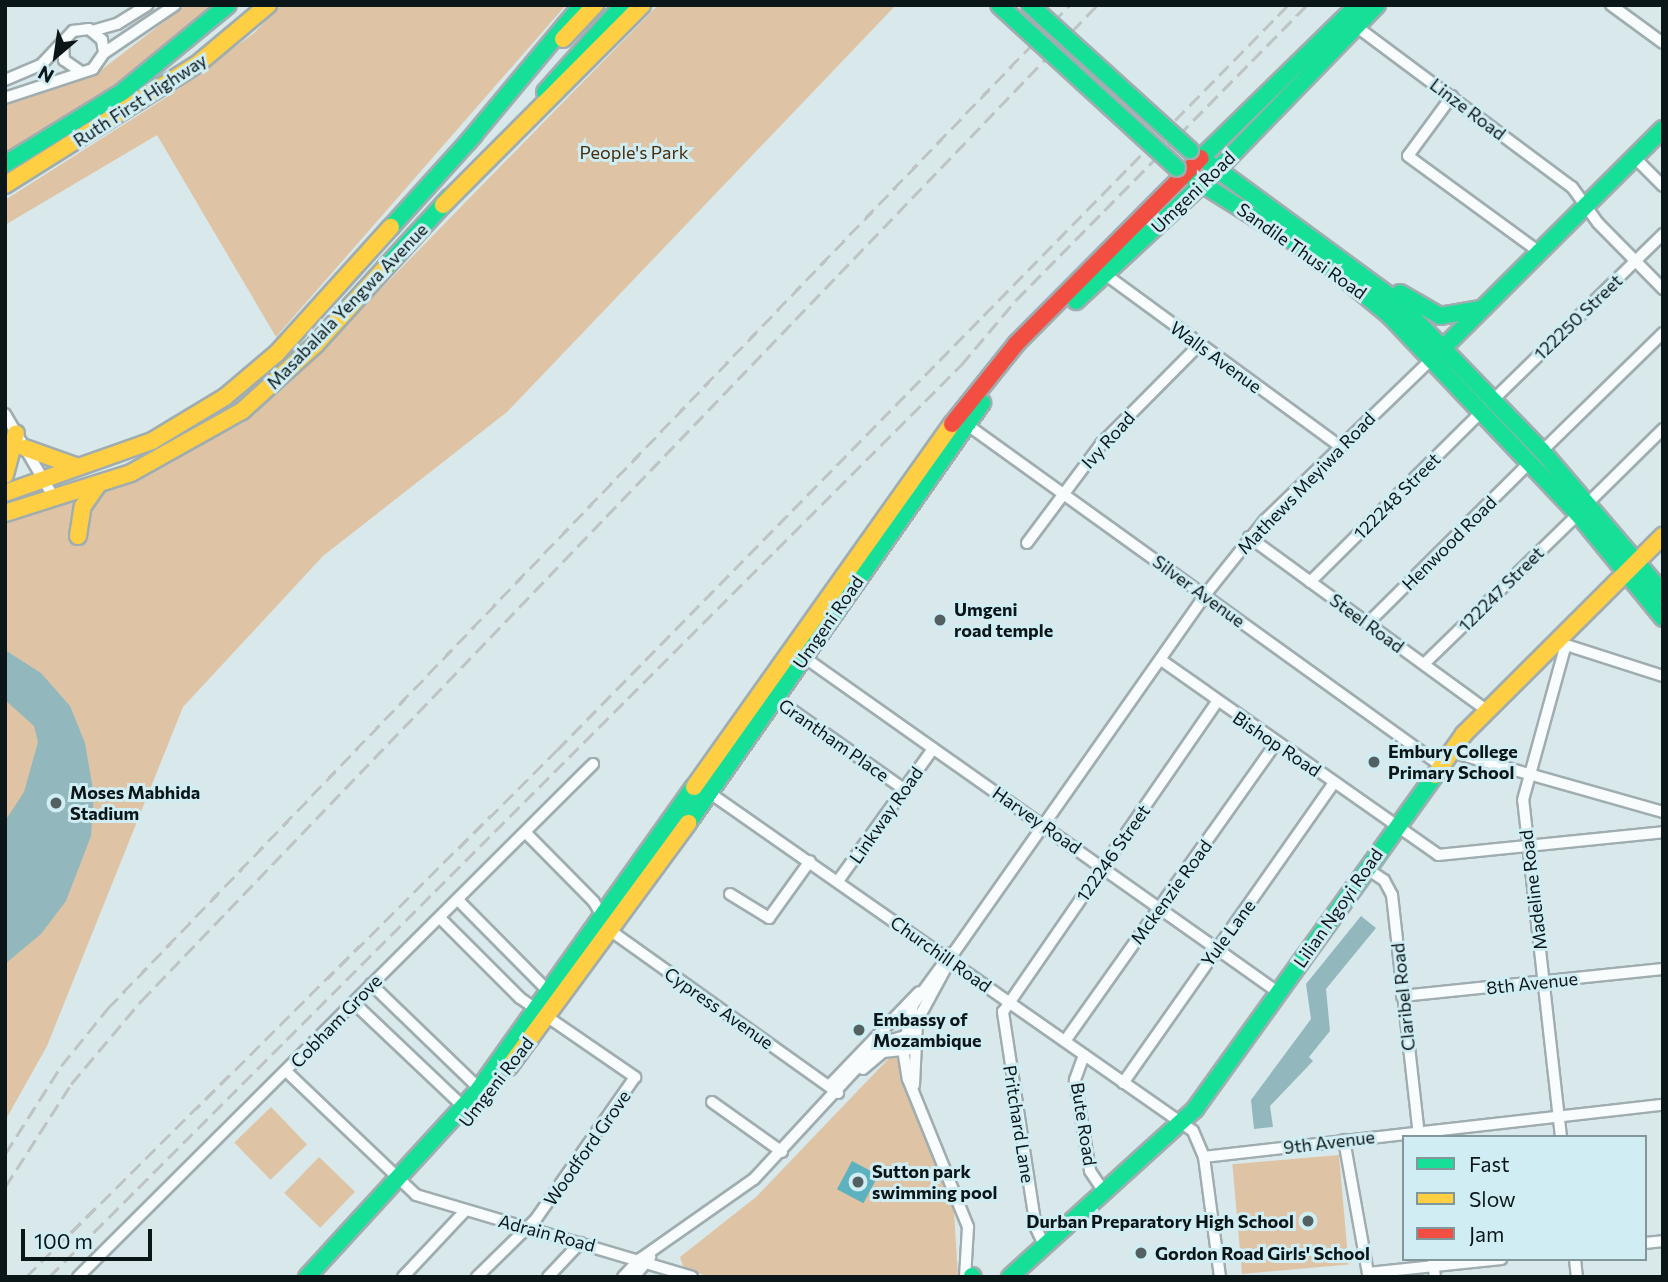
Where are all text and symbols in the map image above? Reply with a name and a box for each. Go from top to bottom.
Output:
north arrow [21,21,91,91]
street label: Ruth First Highway [69,49,211,151]
text: N [34,61,57,88]
street label: Linze Road [1426,74,1510,144]
park label: People's Park [580,141,688,163]
street label: Umgeni Road [1147,147,1239,237]
street label: Sandile Thusi Road [1233,198,1371,304]
street label: Masabalala Yengwa Avenue [262,219,432,393]
street label: 122250 Street [1529,270,1627,364]
street label: Walls Avenue [1166,317,1266,397]
street label: Ivy Road [1077,407,1139,473]
street label: Mathews Meyiwa Road [1233,408,1379,558]
street label: 122248 Street [1349,448,1445,544]
street label: Henwood Road [1397,491,1501,595]
street label: 122247 Street [1454,542,1548,636]
street label: Silver Avenue [1149,550,1249,632]
street label: Umgeni Road [788,571,868,673]
street label: Steel Road [1326,589,1408,657]
place label: Umgeni road temple [954,599,1053,642]
marker: Umgeni road temple [932,612,948,628]
street label: Grantham Place [775,694,893,786]
street label: Bishop Road [1229,707,1325,781]
place label: Embury College Primary School [1388,741,1518,784]
marker: Embury College Primary School [1366,754,1382,770]
street label: Linkway Road [845,762,927,868]
place label: Moses Mabhida Stadium [70,782,200,824]
street label: Harvey Road [989,782,1085,858]
marker: Moses Mabhida Stadium [48,795,64,811]
street label: 122246 Street [1072,800,1154,906]
street label: Madeline Road [1515,829,1551,951]
street label: Mckenzie Road [1126,836,1216,948]
street label: Lilian Ngoyi Road [1289,844,1387,972]
street label: Yule Lane [1196,895,1260,971]
street label: Churchill Road [886,911,996,997]
street label: Claribel Road [1387,942,1419,1052]
street label: Cypress Avenue [660,962,778,1054]
street label: 8th Avenue [1485,967,1579,999]
street label: Cobham Grove [286,970,386,1072]
place label: Embassy of Mozambique [873,1009,981,1052]
marker: Embassy of Mozambique [851,1022,867,1038]
street label: Umgeni Road [454,1033,538,1131]
street label: Pritchard Lane [999,1063,1039,1185]
street label: Bute Road [1067,1081,1101,1167]
street label: Woodford Grove [539,1086,635,1210]
street label: 9th Avenue [1282,1126,1376,1158]
legend [1402,1135,1647,1261]
text: Fast [1469,1151,1510,1176]
place label: Sutton park swimming pool [872,1161,997,1204]
marker: Sutton park swimming pool [850,1174,866,1190]
text: Slow [1469,1186,1516,1211]
street label: Adrain Road [496,1210,598,1256]
place label: Durban Preparatory High School [1026,1210,1294,1232]
marker: Durban Preparatory High School [1300,1213,1316,1229]
scale bar [24,1216,156,1260]
text: Jam [1469,1221,1504,1246]
text: 100 m [34,1228,93,1253]
place label: Gordon Road Girls' School [1155,1242,1370,1264]
marker: Gordon Road Girls' School [1133,1245,1149,1261]

